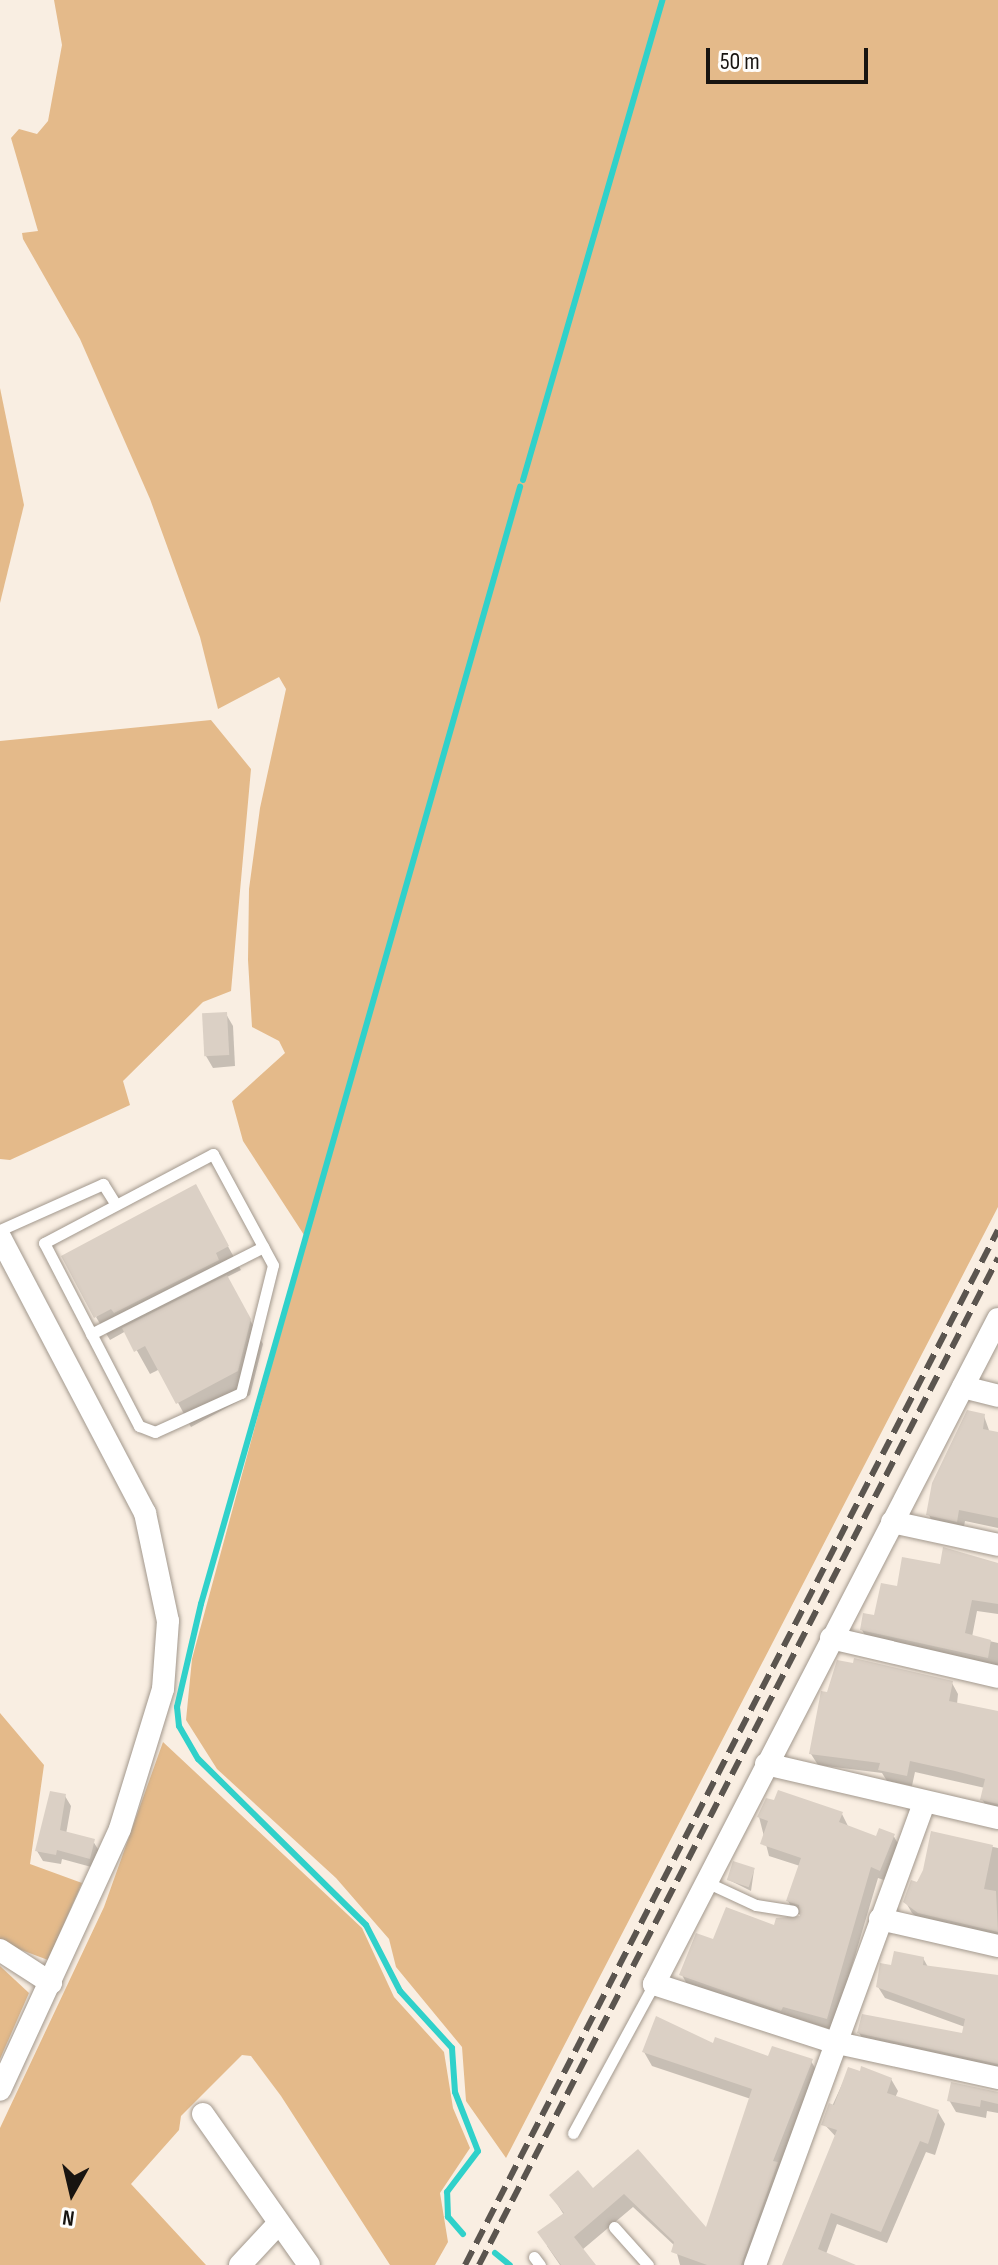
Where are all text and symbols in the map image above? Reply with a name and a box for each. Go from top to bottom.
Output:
scale bar [710,32,872,82]
text: 50 m [720,47,760,76]
north arrow [32,2153,112,2233]
text: N [61,2203,76,2231]

